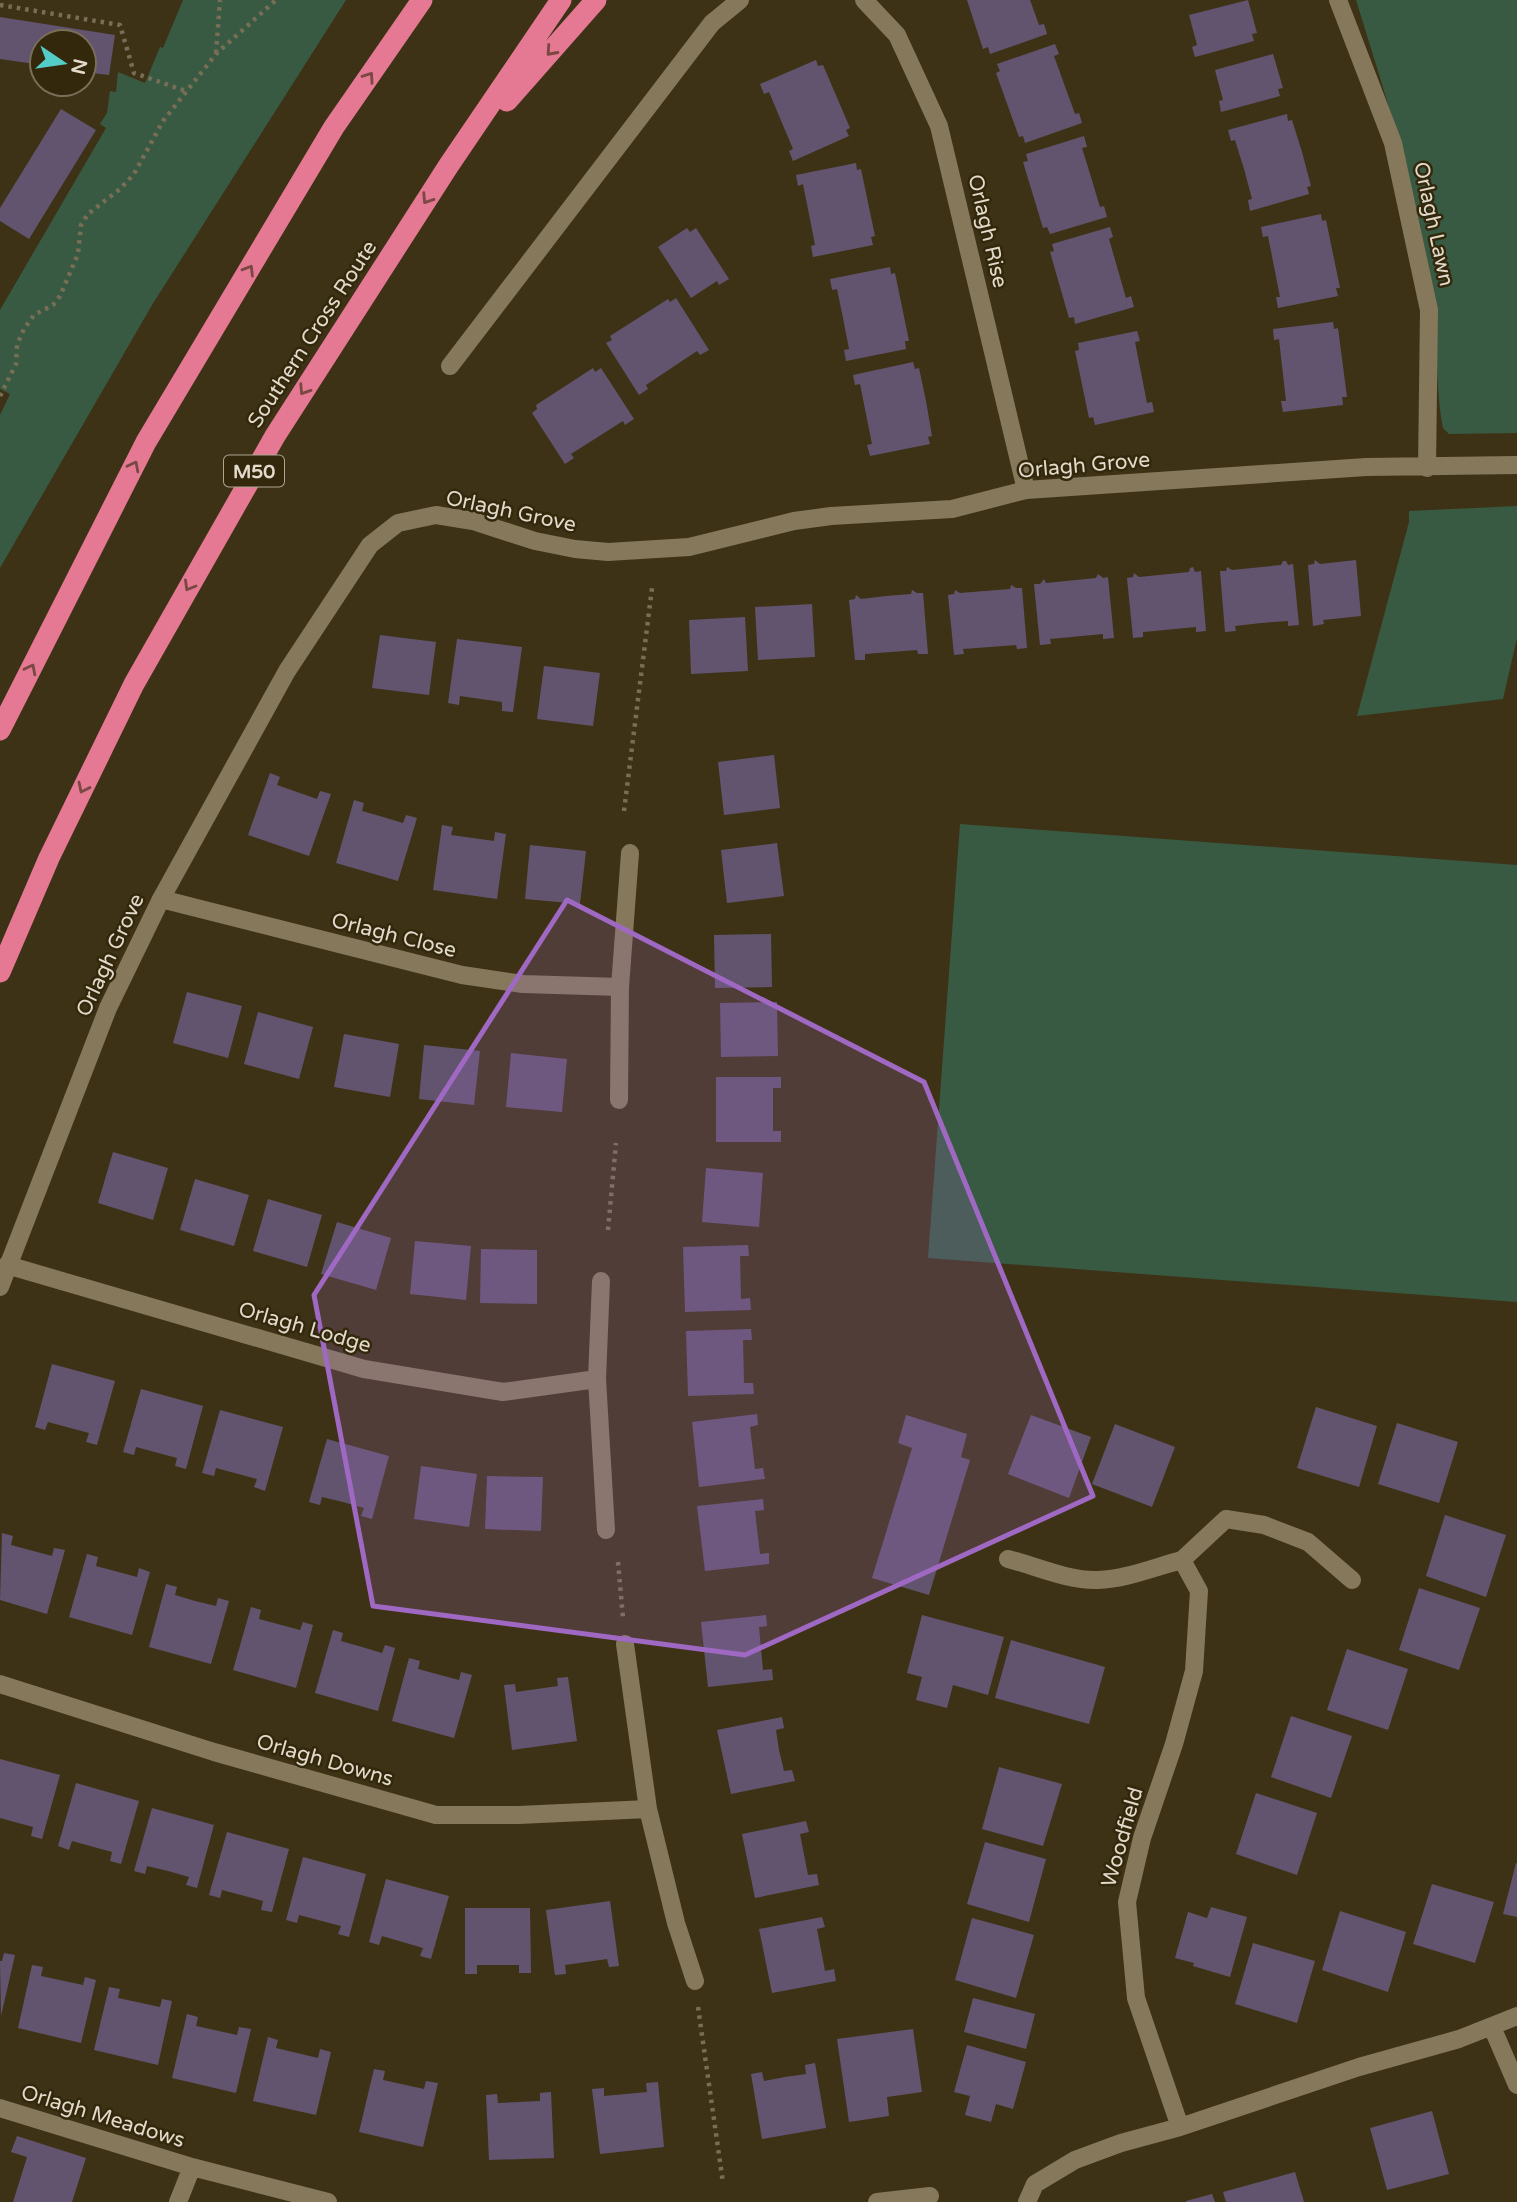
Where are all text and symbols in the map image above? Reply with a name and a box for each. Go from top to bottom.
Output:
north arrow [28,28,98,98]
one-way arrow [546,43,559,56]
text: N [66,57,91,77]
one-way arrow [361,72,373,85]
street label: Orlagh Lawn [1408,160,1459,289]
street label: Orlagh Rise [962,172,1013,290]
one-way arrow [423,191,436,204]
street label: Southern Cross Route [242,236,382,433]
one-way arrow [240,264,253,277]
one-way arrow [300,382,312,395]
street label: Orlagh Grove [1017,447,1151,484]
road number: M50 [224,456,284,486]
one-way arrow [125,461,139,473]
street label: Orlagh Grove [443,485,578,538]
one-way arrow [184,579,197,592]
one-way arrow [22,664,36,676]
one-way arrow [77,781,91,793]
street label: Orlagh Grove [71,890,150,1021]
street label: Orlagh Close [329,908,459,963]
street label: Orlagh Lodge [236,1297,374,1358]
street label: Orlagh Downs [254,1729,396,1792]
street label: Woodfield [1096,1784,1149,1890]
street label: Orlagh Meadows [18,2080,188,2153]

